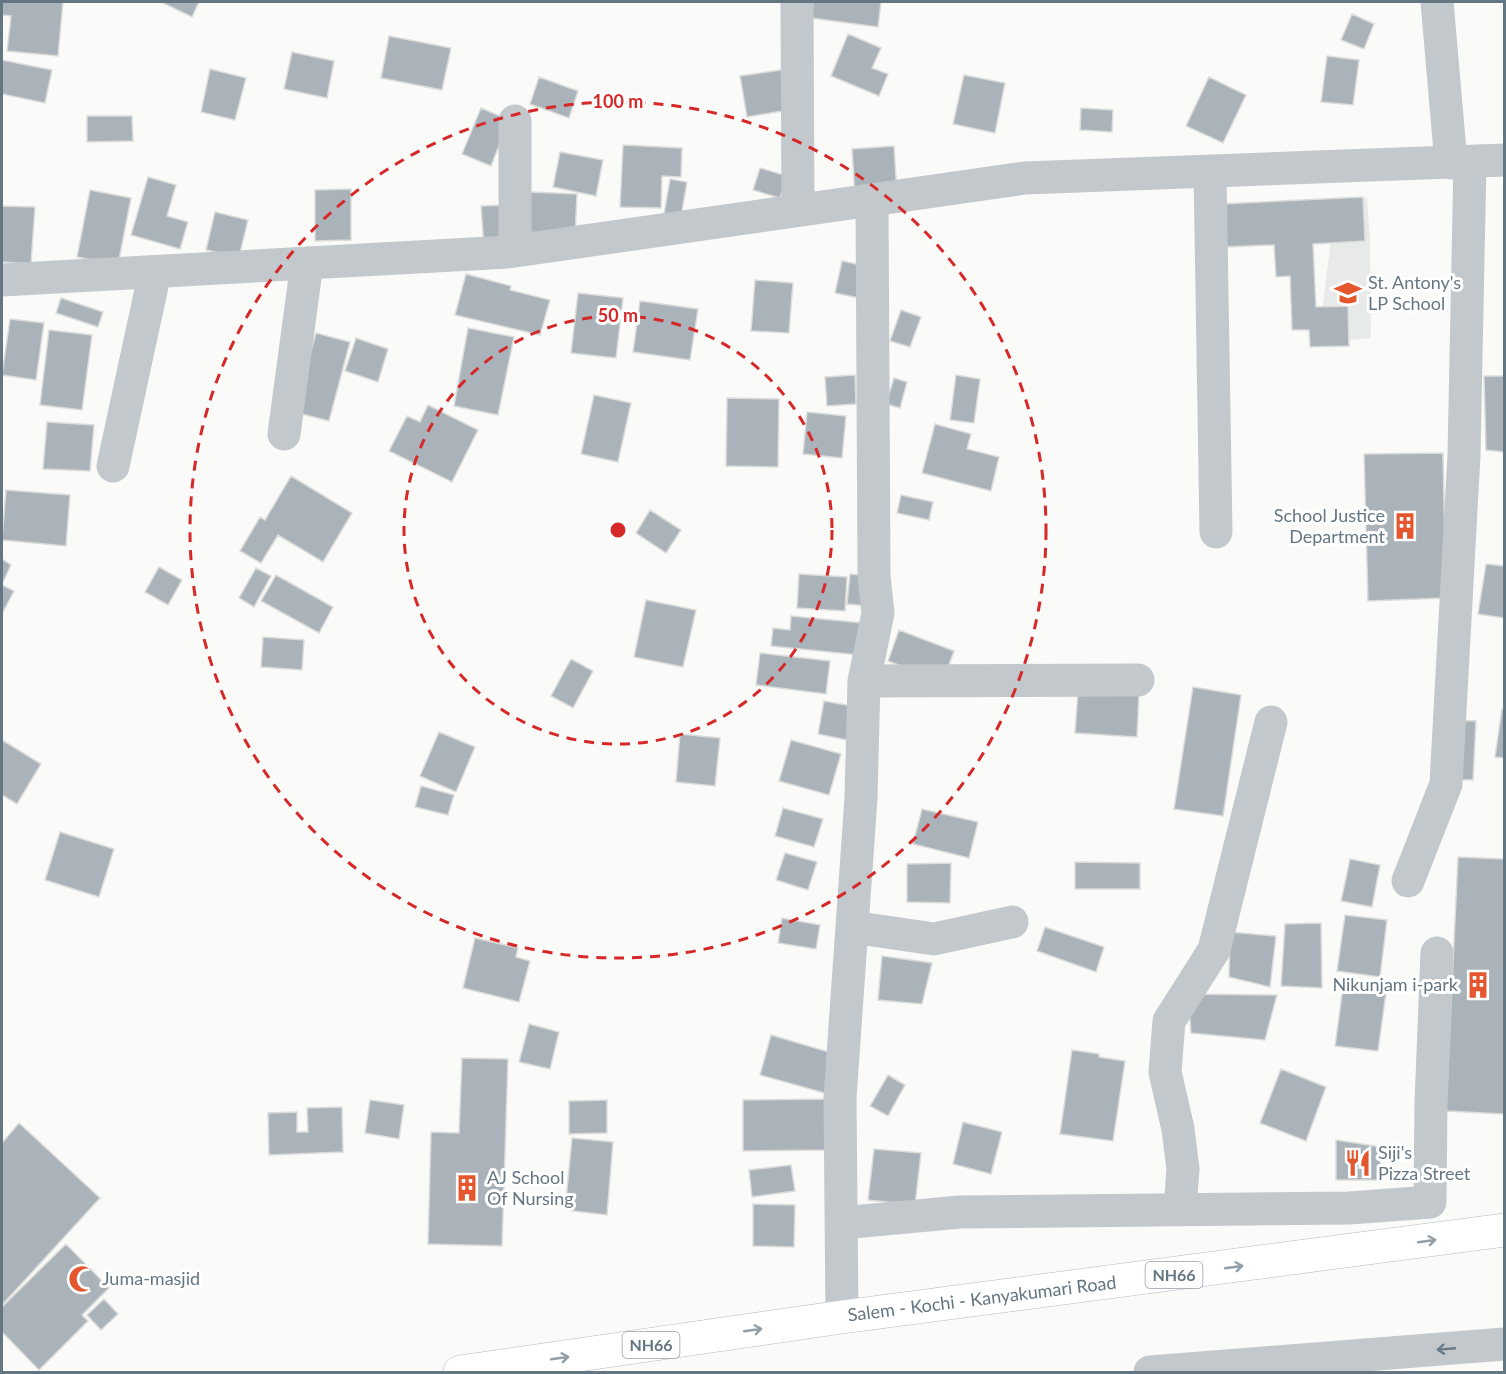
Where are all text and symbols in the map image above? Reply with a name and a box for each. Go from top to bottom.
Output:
text: 100 m [593,90,643,112]
place label: St. Antony's LP School [1368,271,1461,314]
school or university icon: St. Antony's LP School [1333,278,1363,308]
text: 50 m [598,304,638,326]
place label: School Justice Department [1274,504,1386,547]
building icon: School Justice Department [1390,511,1420,541]
centre of rings [608,520,628,540]
building icon: Nikunjam i-park [1463,970,1493,1000]
place label: Nikunjam i-park [1332,973,1459,995]
place label: Siji's Pizza Street [1378,1141,1471,1184]
restaurant icon: Siji's Pizza Street [1343,1148,1373,1178]
place label: AJ School Of Nursing [487,1166,574,1209]
building icon: AJ School Of Nursing [452,1173,482,1203]
one-way arrow [1417,1235,1436,1246]
one-way arrow [1223,1261,1243,1272]
road number: NH66 [1146,1262,1202,1288]
mosque icon: Juma-masjid [67,1264,97,1294]
place label: Juma-masjid [102,1267,200,1289]
street label: Salem - Kochi - Kanyakumari Road [846,1271,1117,1325]
one-way arrow [742,1325,762,1336]
road number: NH66 [622,1332,680,1358]
one-way arrow [1437,1344,1457,1355]
one-way arrow [549,1353,569,1364]

